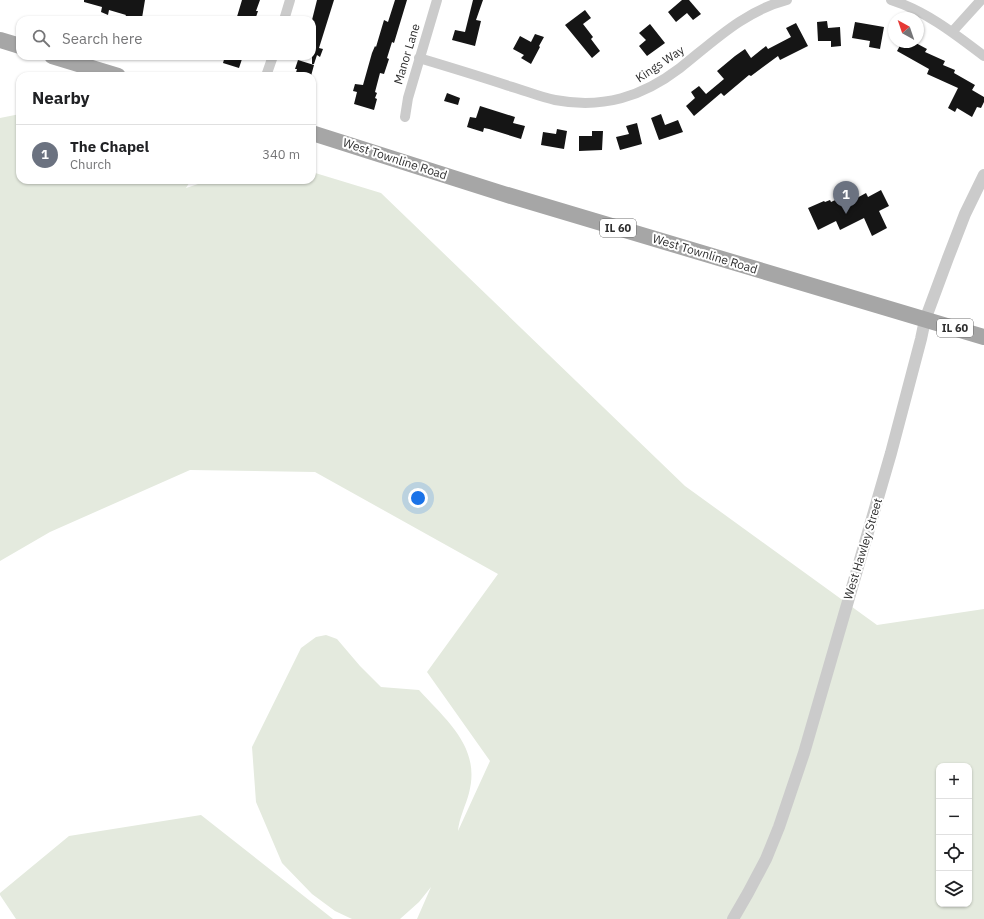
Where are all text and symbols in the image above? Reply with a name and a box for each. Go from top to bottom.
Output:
north arrow [888,12,924,48]
search box [16,16,316,60]
street label: Manor Lane [390,21,423,86]
icon: search [30,27,52,49]
text: Search here [62,29,142,48]
street label: Kings Way [633,42,687,85]
text: Nearby [32,87,90,109]
street label: West Townline Road [341,135,449,182]
text: The Chapel [70,137,149,156]
text: 1 [41,146,49,163]
text: 340 m [262,146,300,163]
text: Church [70,156,111,173]
pin: 1 [833,181,859,214]
road number: IL 60 [600,219,636,237]
street label: West Townline Road [651,230,759,277]
road number: IL 60 [937,319,973,337]
your location [408,488,428,508]
street label: West Hawley Street [840,496,885,601]
map controls [936,763,972,907]
button: + [936,763,972,799]
button: − [936,799,972,835]
button: locate [936,835,972,871]
button: layers [936,871,972,907]

